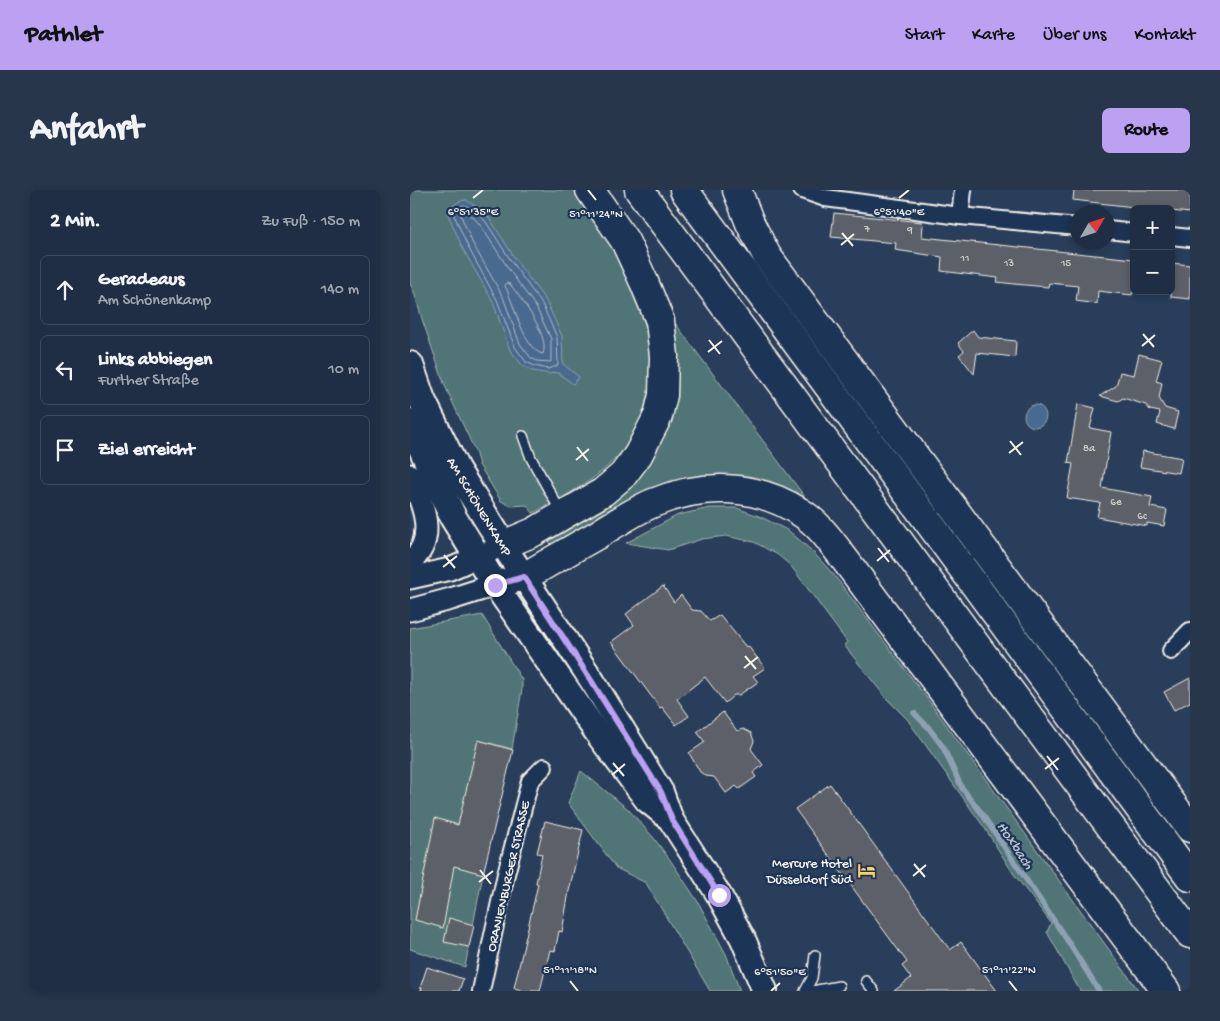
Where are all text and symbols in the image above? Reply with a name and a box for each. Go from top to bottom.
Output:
text: Pathlet [25,21,102,50]
text: Start [905,25,944,46]
text: Karte [972,25,1015,46]
text: Über uns [1043,25,1106,46]
text: Kontakt [1134,25,1195,46]
button: Route [1102,108,1190,153]
text: Anfahrt [30,110,143,151]
north arrow [1070,205,1115,250]
map controls [1130,205,1175,295]
button: + [1130,205,1175,250]
text: 6°51'35"E [448,206,499,220]
text: 6°51'40"E [874,206,925,220]
text: 51°11'24"N [569,208,623,222]
text: 2 Min. [50,210,101,235]
text: Zu Fuß · 150 m [261,213,360,232]
house number: 7 [863,224,870,236]
house number: 9 [906,225,913,237]
button: − [1130,250,1175,295]
house number: 11 [960,253,969,265]
house number: 13 [1003,258,1014,270]
house number: 15 [1060,258,1071,270]
text: Geradeaus [98,269,184,292]
icon: ahead [51,276,79,304]
text: 140 m [321,281,359,300]
text: Am Schönenkamp [98,292,211,311]
text: Links abbiegen [98,349,212,372]
icon: left [51,356,79,384]
text: 10 m [328,361,359,380]
text: Further Straße [98,372,199,391]
icon: arrive [51,436,79,464]
text: Ziel erreicht [98,439,195,462]
house number: 8a [1083,443,1096,455]
street label: AM SCHÖNENKAMP [442,455,514,560]
house number: 6e [1110,497,1122,509]
house number: 6c [1137,511,1148,523]
route end [484,574,507,597]
street label: ORANIENBURGER STRASSE [484,798,535,954]
water label: Hoxbach [992,819,1037,874]
place label: Mercure Hotel Düsseldorf Süd [765,856,854,889]
hotel icon: Mercure Hotel Düsseldorf Süd [856,860,876,880]
route start [708,884,731,907]
text: 51°11'18"N [543,964,597,978]
text: 51°11'22"N [982,964,1036,978]
text: 6°51'50"E [754,966,806,980]

